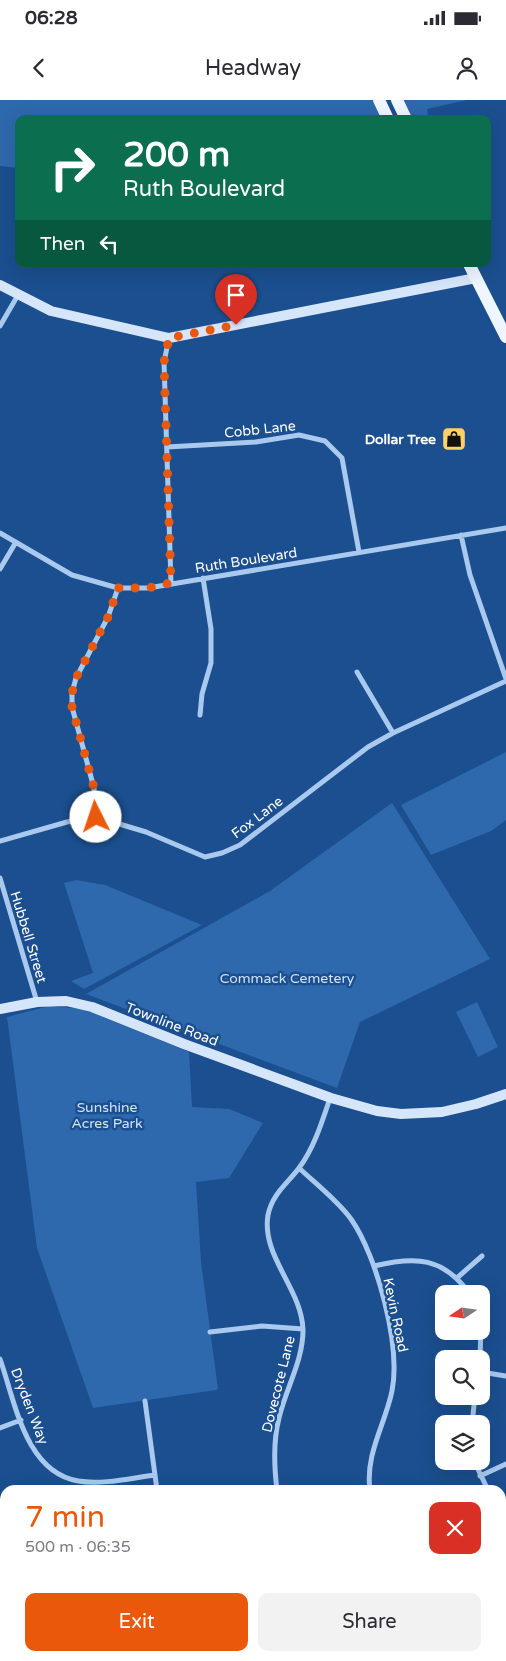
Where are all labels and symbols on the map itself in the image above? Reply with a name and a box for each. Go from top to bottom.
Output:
pin [215,274,257,325]
street label: Cobb Lane [224,417,297,442]
shop icon: Dollar Tree [441,426,467,452]
place label: Dollar Tree [365,431,436,448]
street label: Ruth Boulevard [194,544,298,577]
position arrow [69,790,121,842]
street label: Fox Lane [228,793,286,842]
street label: Hubbell Street [6,889,51,986]
park label: Commack Cemetery [220,970,355,987]
street label: Townline Road [123,999,221,1050]
park label: Sunshine Acres Park [71,1099,143,1132]
street label: Kevin Road [379,1276,412,1354]
north arrow [435,1285,490,1340]
street label: Dovecote Lane [258,1334,299,1434]
street label: Dryden Way [7,1365,52,1447]

